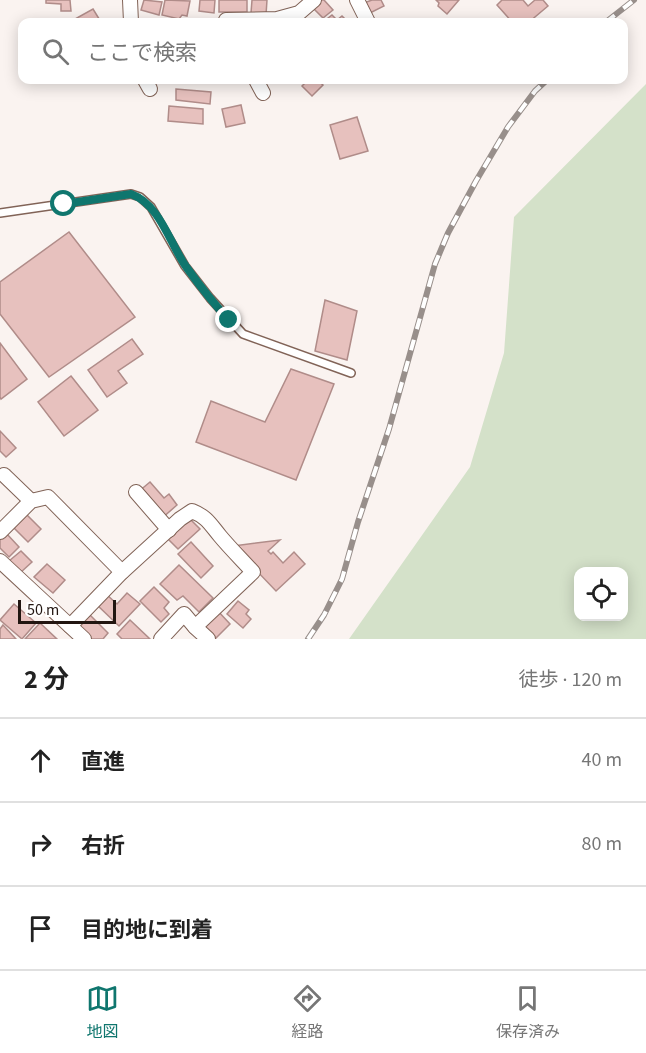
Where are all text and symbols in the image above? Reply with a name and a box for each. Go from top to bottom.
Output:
search box [18,18,628,84]
icon: search [39,35,72,68]
text: ここで検索 [87,37,197,69]
route start [50,190,76,216]
route end [215,306,241,332]
map controls [574,567,628,621]
button: locate [574,567,628,621]
scale bar [18,597,116,624]
text: 50 m [27,599,59,621]
text: 2 分 [24,661,69,698]
text: 徒歩 · 120 m [519,666,622,694]
icon: ahead [24,744,57,777]
text: 直進 [81,746,125,778]
text: 40 m [582,746,622,774]
icon: right [24,828,57,861]
text: 右折 [81,830,125,862]
text: 80 m [582,830,622,858]
icon: arrive [24,912,57,945]
text: 目的地に到着 [81,914,213,946]
tab: 地図 [86,982,119,1043]
tab: 経路 [291,982,324,1043]
tab: 保存済み [496,982,560,1043]

